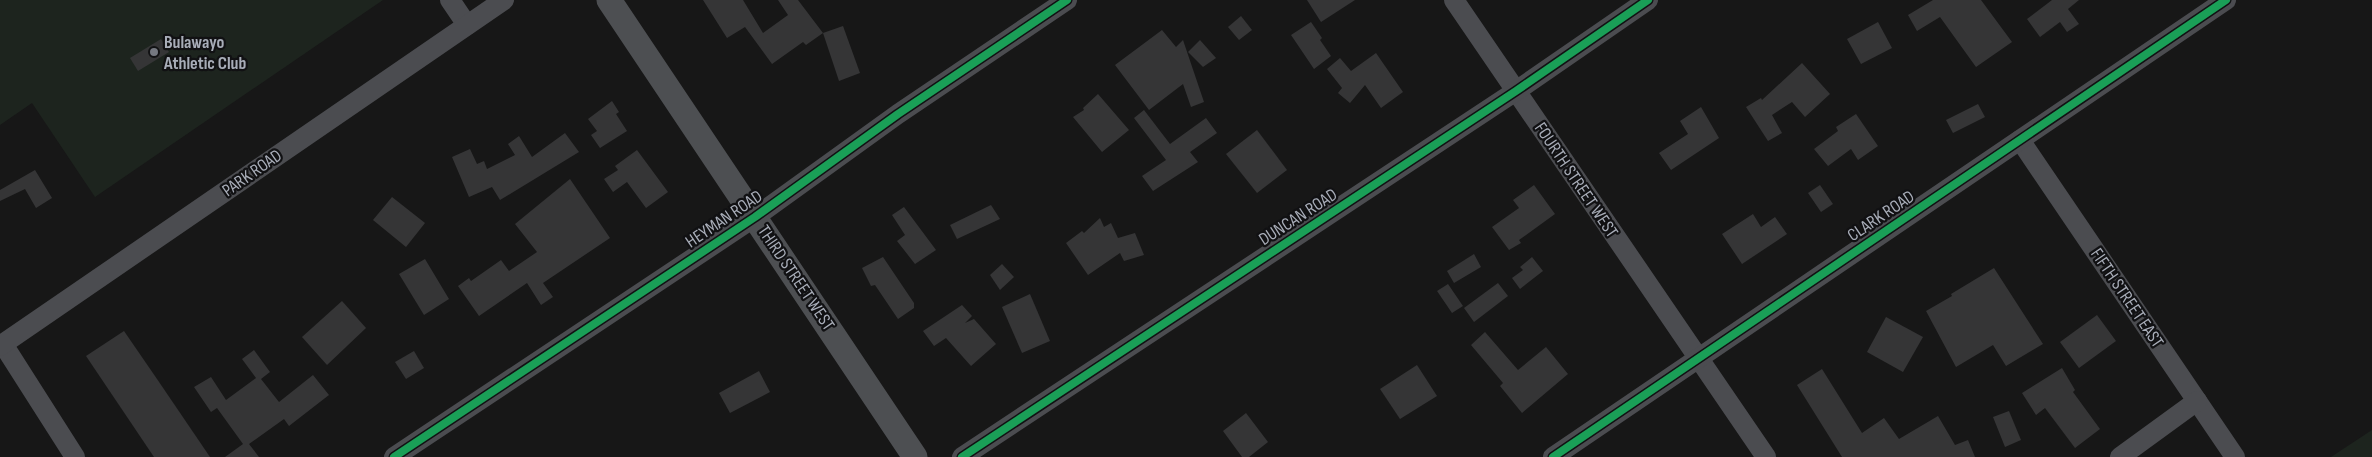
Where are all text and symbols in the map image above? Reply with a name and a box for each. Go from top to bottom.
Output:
place label: Bulawayo Athletic Club [163,32,246,74]
marker: Bulawayo Athletic Club [148,46,160,58]
street label: FOURTH STREET WEST [1530,118,1622,242]
street label: PARK ROAD [218,145,286,201]
street label: DUNCAN ROAD [1255,184,1341,250]
street label: HEYMAN ROAD [682,186,766,252]
street label: CLARK ROAD [1844,186,1918,246]
street label: THIRD STREET WEST [753,221,839,335]
street label: FIFTH STREET EAST [2086,244,2168,352]

